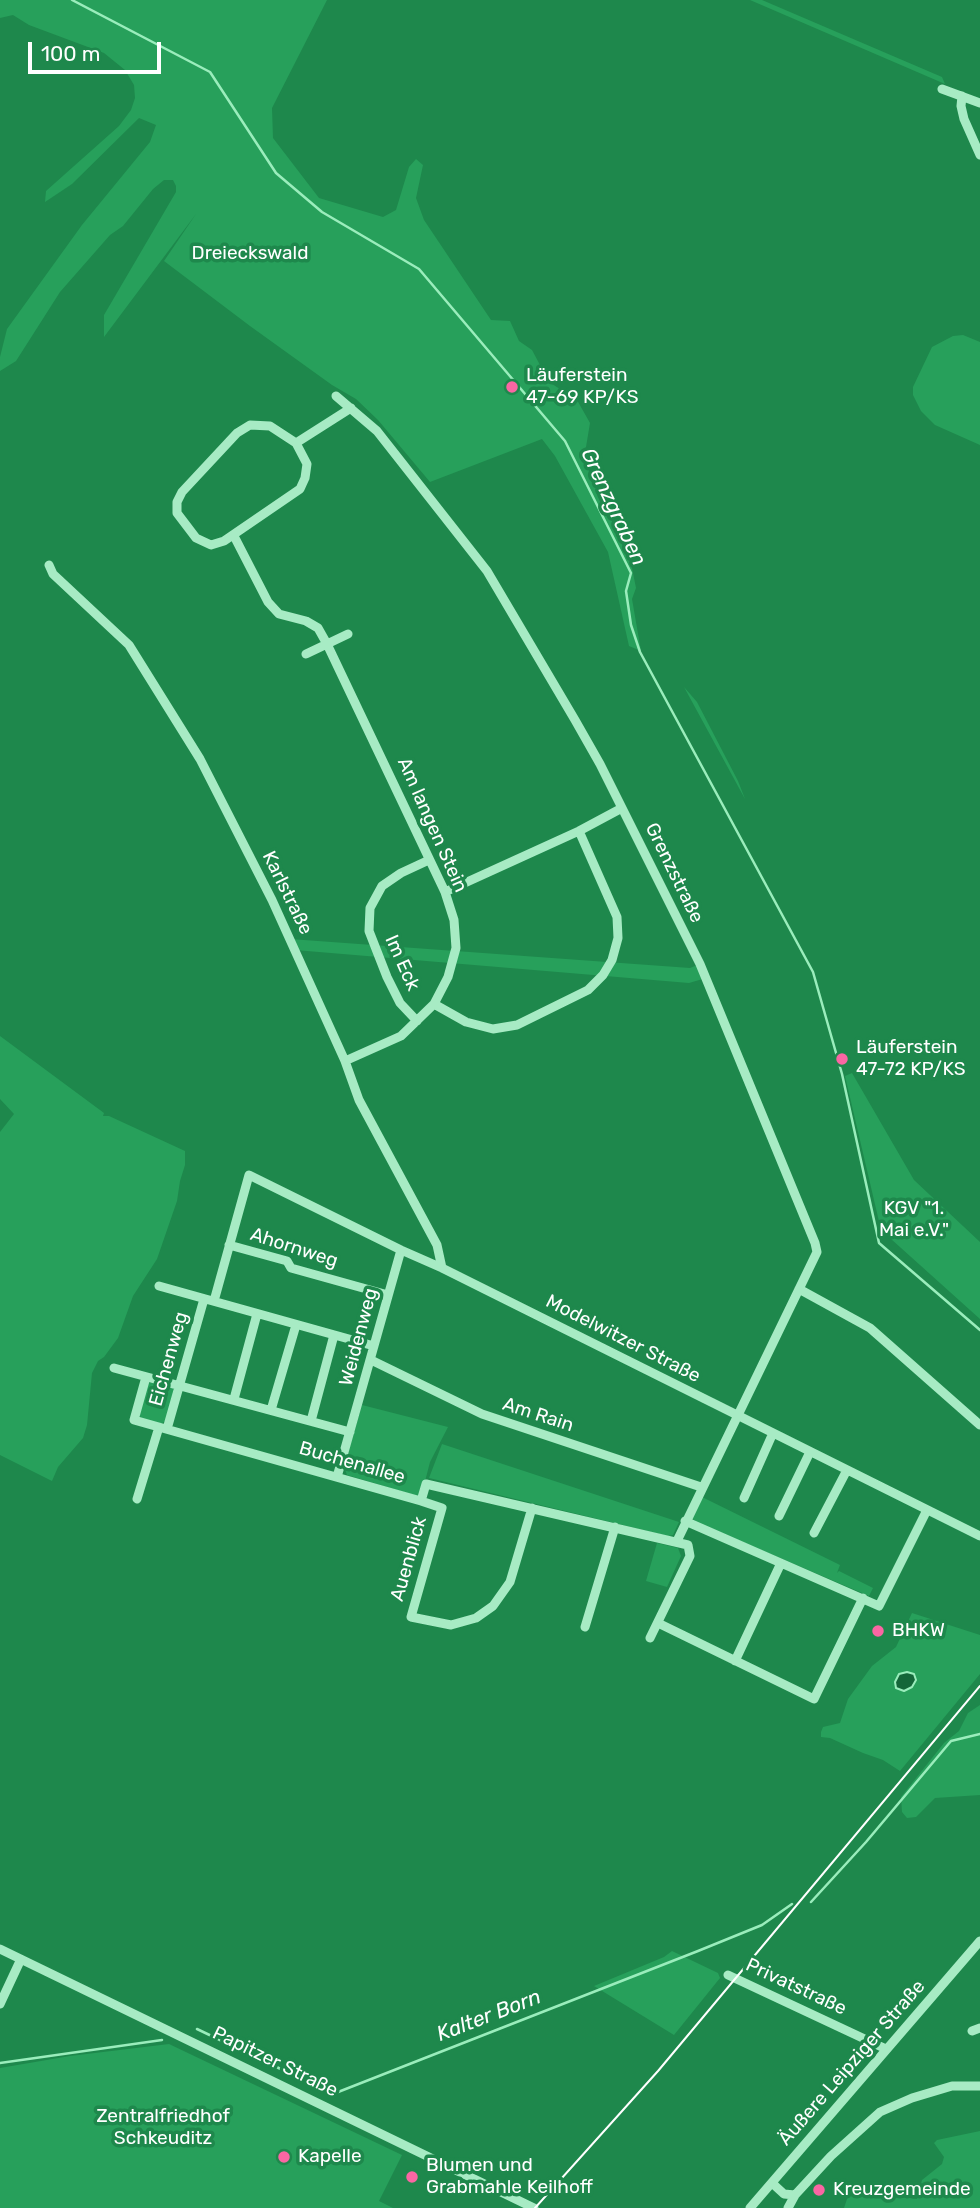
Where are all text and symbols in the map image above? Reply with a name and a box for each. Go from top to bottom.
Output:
scale bar [32,28,164,72]
text: 100 m [41,41,100,66]
park label: Dreieckswald [192,243,308,265]
place label: Läuferstein 47-69 KP/KS [526,365,638,409]
marker: Läuferstein 47-69 KP/KS [504,379,520,395]
water label: Grenzgraben [575,444,651,570]
street label: Am langen Stein [392,754,472,896]
street label: Grenzstraße [640,819,708,927]
street label: Karlstraße [257,848,317,938]
street label: Im Eck [380,932,424,994]
place label: Läuferstein 47-72 KP/KS [856,1037,966,1081]
marker: Läuferstein 47-72 KP/KS [834,1051,850,1067]
park label: KGV "1. Mai e.V." [879,1198,949,1242]
street label: Ahornweg [247,1223,341,1273]
street label: Weidenweg [335,1286,383,1388]
street label: Modelwitzer Straße [542,1290,704,1388]
street label: Eichenweg [145,1309,193,1409]
street label: Am Rain [500,1393,576,1437]
street label: Buchenallee [296,1437,408,1489]
street label: Auenblick [386,1514,432,1604]
place label: BHKW [892,1620,945,1642]
marker: BHKW [870,1623,886,1639]
street label: Privatstraße [742,1954,850,2020]
street label: Äußere Leipziger Straße [774,1976,930,2150]
water label: Kalter Born [433,1985,545,2047]
street label: Papitzer Straße [209,2022,341,2102]
park label: Zentralfriedhof Schkeuditz [96,2106,230,2150]
place label: Kapelle [298,2146,362,2168]
marker: Kapelle [276,2149,292,2165]
place label: Blumen und Grabmahle Keilhoff [426,2155,593,2199]
marker: Blumen und Grabmahle Keilhoff [404,2169,420,2185]
place label: Kreuzgemeinde [833,2179,971,2201]
marker: Kreuzgemeinde [811,2182,827,2198]

